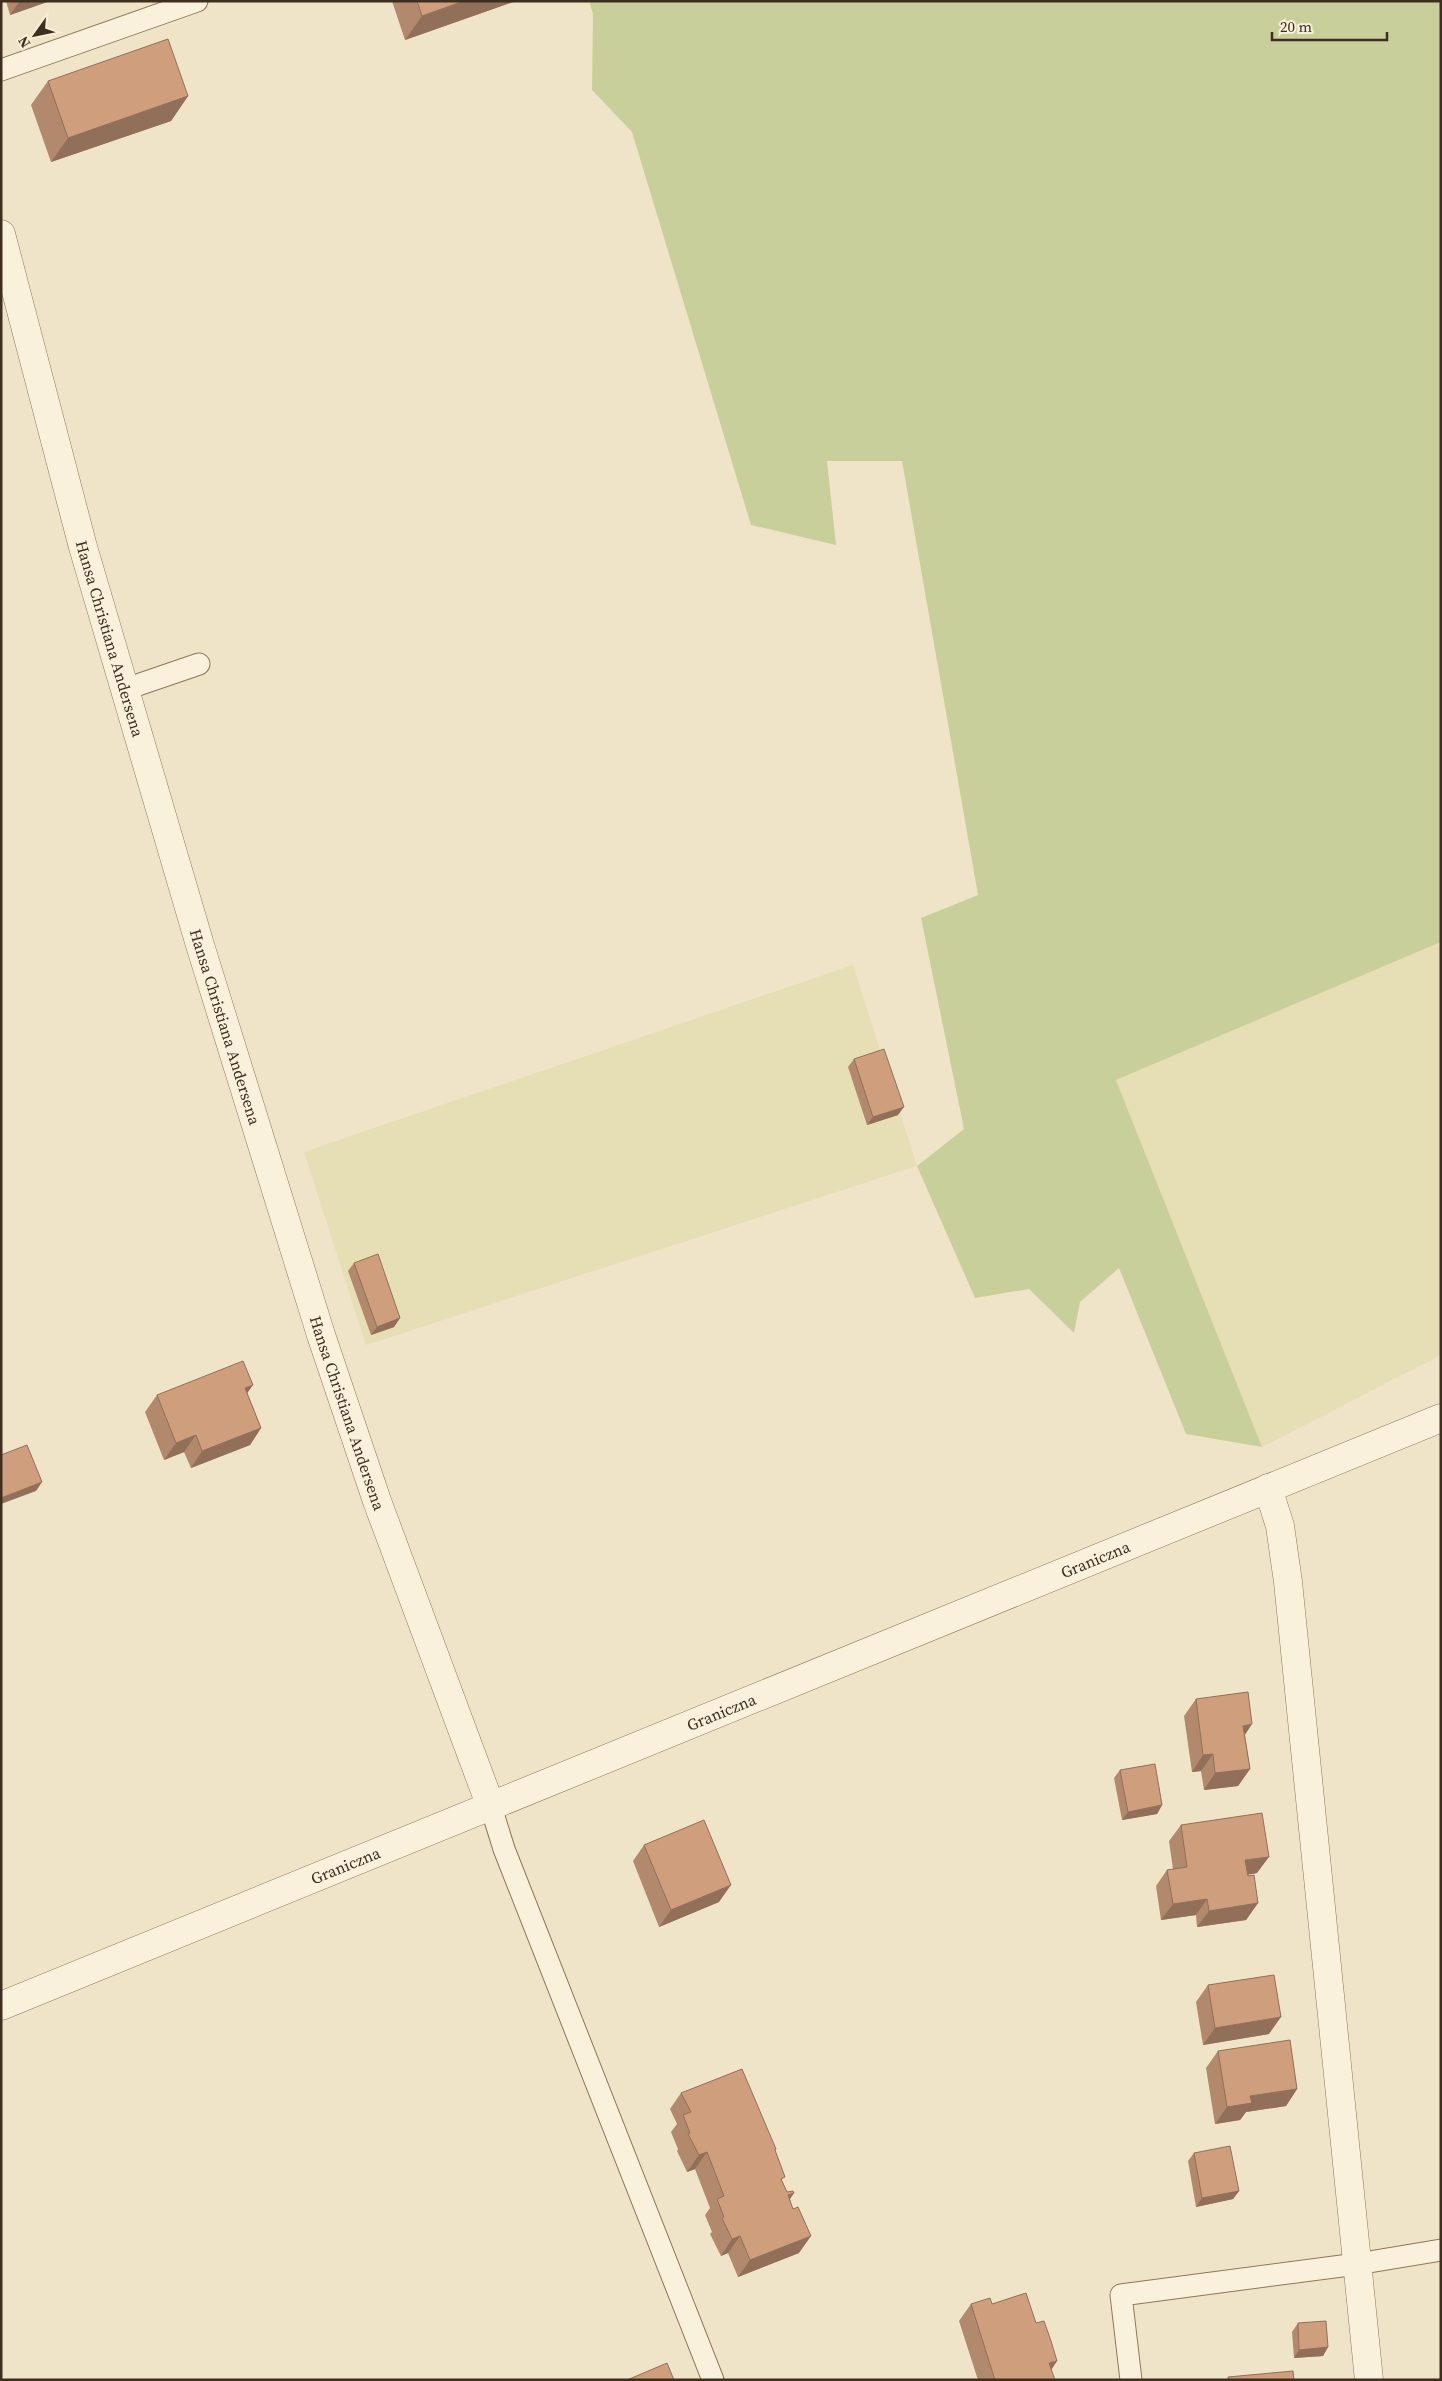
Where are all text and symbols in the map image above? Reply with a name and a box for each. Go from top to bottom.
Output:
north arrow [10,10,60,60]
scale bar [1272,10,1387,42]
text: 20 m [1280,16,1312,37]
text: N [13,32,35,52]
street label: Hansa Christiana Andersena [71,538,149,740]
street label: Hansa Christiana Andersena [185,926,266,1128]
street label: Hansa Christiana Andersena [305,1313,391,1514]
street label: Graniczna [1057,1535,1134,1583]
street label: Graniczna [683,1688,760,1736]
street label: Graniczna [307,1841,384,1889]

